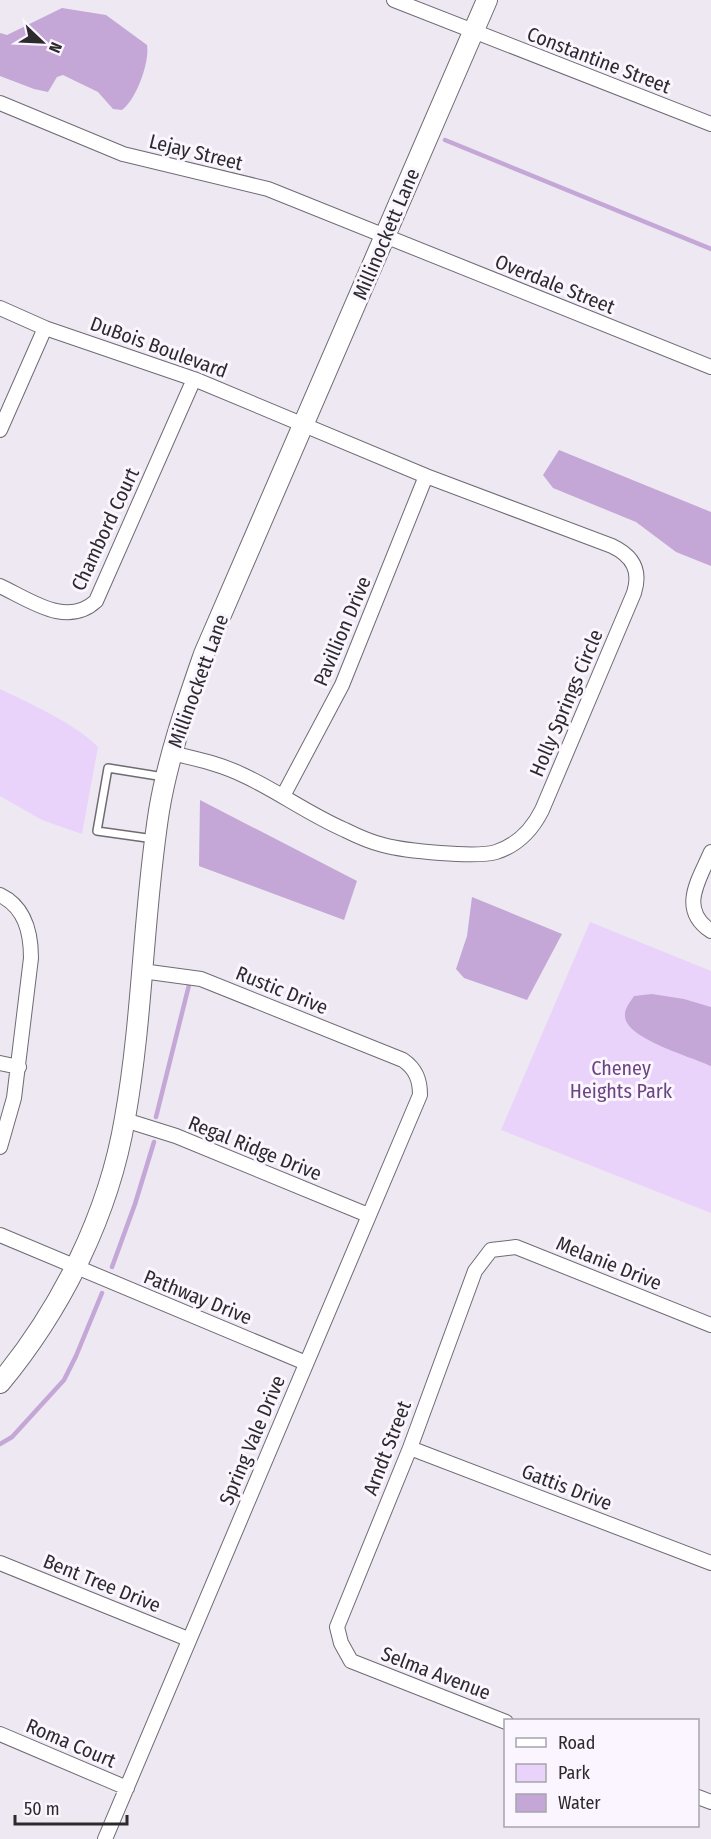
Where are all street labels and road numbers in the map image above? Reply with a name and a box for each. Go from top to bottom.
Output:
street label: Constantine Street [524,22,675,99]
street label: Lejay Street [147,129,246,175]
street label: Millinockett Lane [348,165,424,303]
street label: Overdale Street [492,249,619,319]
street label: DuBois Boulevard [87,311,231,383]
street label: Chambord Court [66,463,144,594]
street label: Pavillion Drive [308,573,376,689]
street label: Millinockett Lane [163,611,233,751]
street label: Holly Springs Circle [524,626,608,780]
street label: Rustic Drive [232,961,332,1019]
street label: Regal Ridge Drive [185,1110,325,1186]
street label: Melanie Drive [553,1231,665,1295]
street label: Pathway Drive [140,1264,256,1330]
street label: Spring Vale Drive [214,1372,290,1508]
street label: Arndt Street [358,1397,416,1499]
street label: Gattis Drive [518,1459,616,1515]
street label: Bent Tree Drive [40,1549,164,1617]
street label: Selma Avenue [378,1641,494,1705]
street label: Roma Court [22,1713,120,1773]

